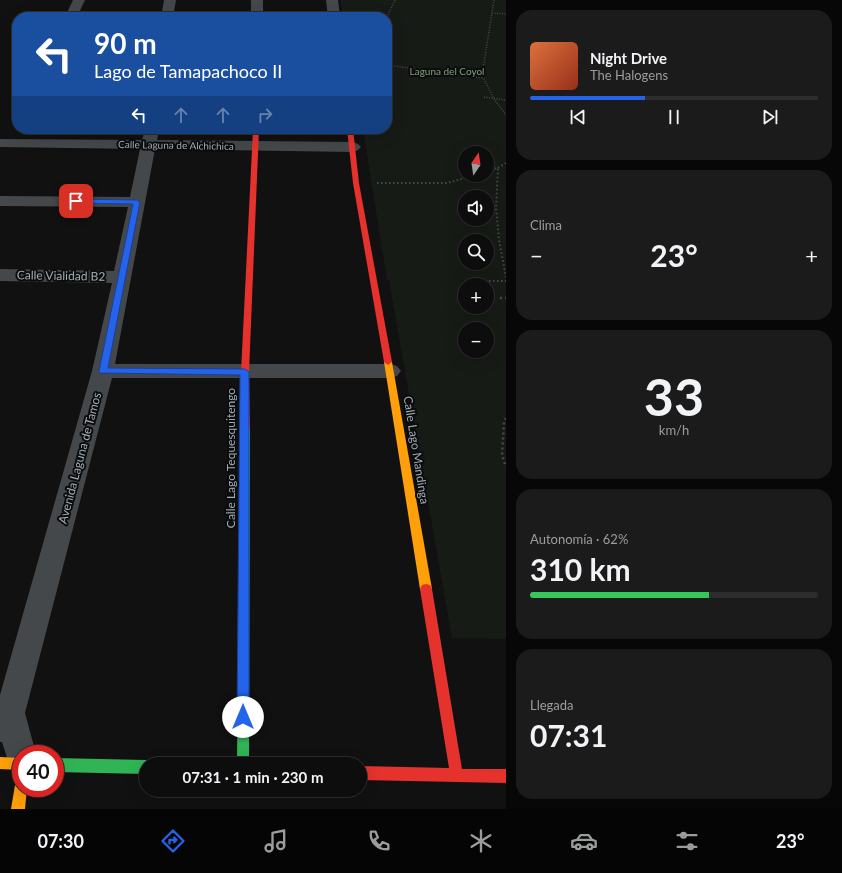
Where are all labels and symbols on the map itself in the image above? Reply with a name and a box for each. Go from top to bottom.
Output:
park label: Laguna del Coyol [410,65,484,77]
street label: Calle Laguna de Alchichica [118,138,234,152]
north arrow [458,146,494,182]
pin [59,184,93,218]
street label: Calle Vialidad B2 [17,267,105,284]
street label: Calle Lago Tequesquitengo [223,388,238,528]
street label: Avenida Laguna de Tamos [55,391,104,525]
street label: Calle Lago Mandinga [401,395,432,505]
position arrow [222,696,264,738]
speed limit sign: 40 [12,745,64,797]

